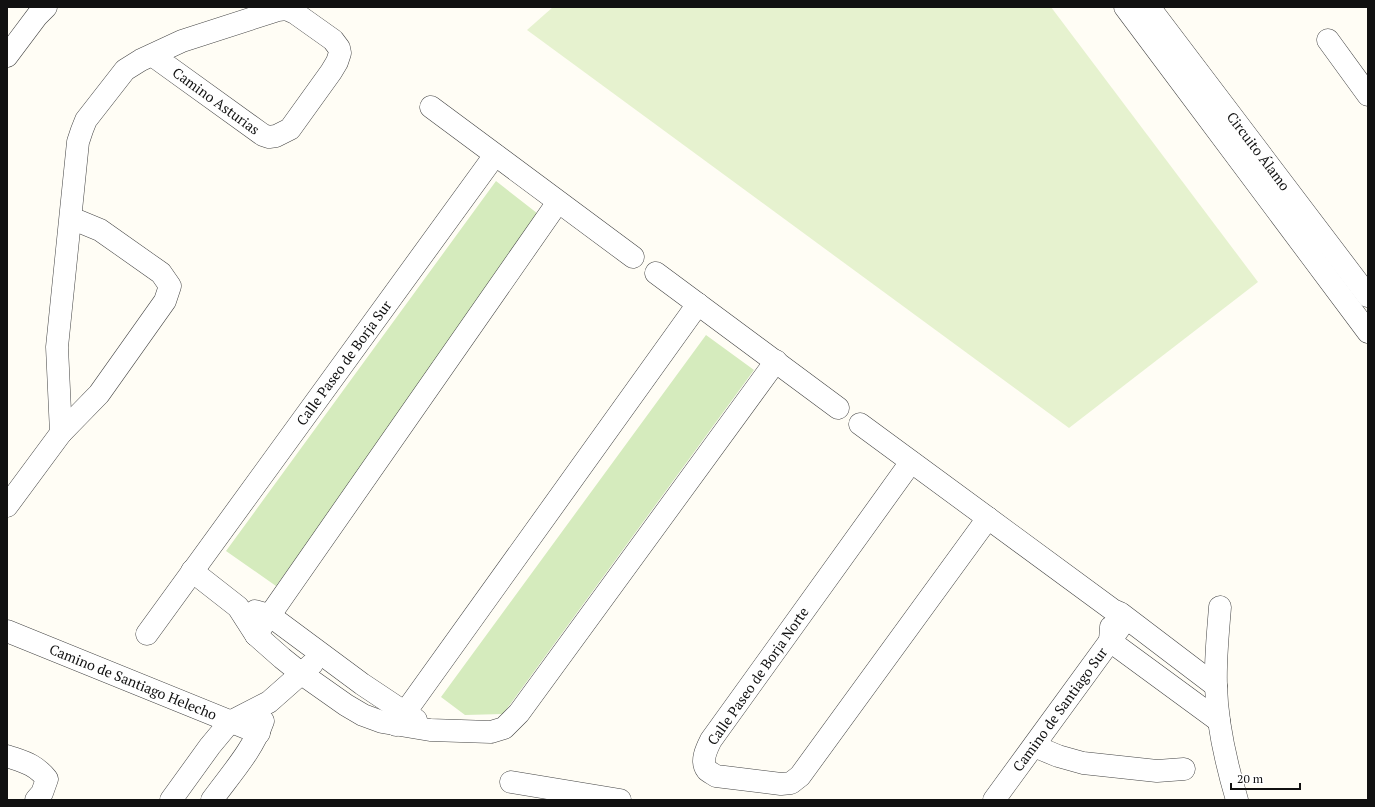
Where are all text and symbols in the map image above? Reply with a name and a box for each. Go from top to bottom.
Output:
street label: Camino Asturias [169,63,264,139]
street label: Circuito Álamo [1223,108,1295,194]
street label: Calle Paseo de Borja Sur [292,296,396,429]
street label: Calle Paseo de Borja Norte [703,603,813,749]
street label: Camino de Santiago Helecho [47,639,220,724]
street label: Camino de Santiago Sur [1008,643,1112,775]
scale bar [1231,765,1300,791]
text: 20 m [1237,771,1264,786]

